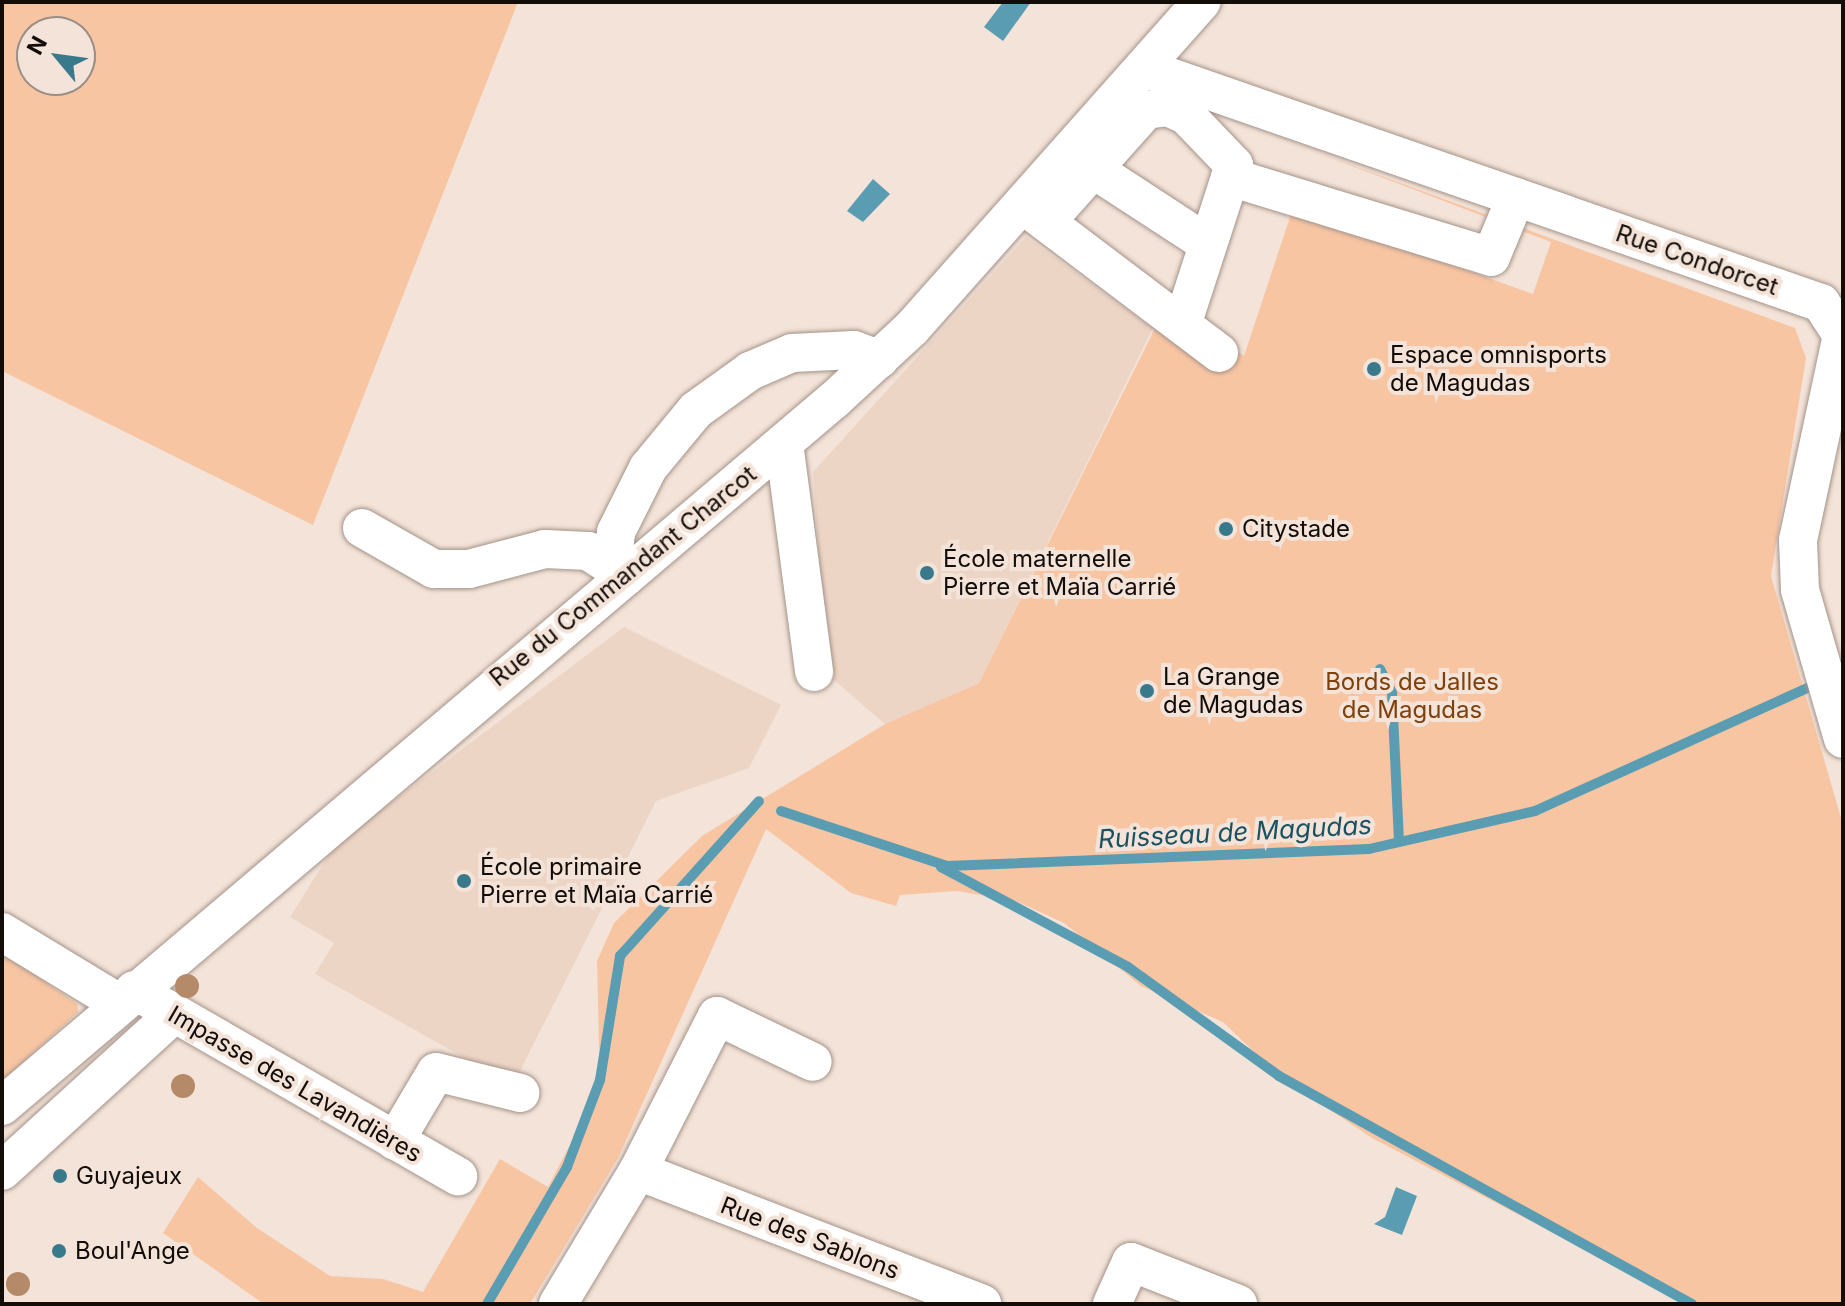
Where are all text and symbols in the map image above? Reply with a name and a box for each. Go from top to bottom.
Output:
north arrow [16,16,96,96]
text: N [21,32,52,59]
street label: Rue Condorcet [1612,219,1782,301]
place label: Espace omnisports de Magudas [1390,341,1607,397]
marker: Espace omnisports de Magudas [1365,360,1383,378]
street label: Rue du Commandant Charcot [484,460,762,692]
place label: Citystade [1242,515,1350,543]
marker: Citystade [1217,520,1235,538]
place label: École maternelle Pierre et Maïa Carrié [943,545,1176,601]
marker: École maternelle Pierre et Maïa Carrié [918,564,936,582]
place label: La Grange de Magudas [1163,663,1303,719]
park label: Bords de Jalles de Magudas [1325,668,1499,724]
marker: La Grange de Magudas [1138,682,1156,700]
water label: Ruisseau de Magudas [1097,809,1373,855]
place label: École primaire Pierre et Maïa Carrié [480,853,713,909]
marker: École primaire Pierre et Maïa Carrié [455,872,473,890]
street label: Impasse des Lavandières [163,1000,427,1168]
place label: Guyajeux [76,1162,182,1190]
marker: Guyajeux [51,1167,69,1185]
street label: Rue des Sablons [717,1191,903,1285]
place label: Boul'Ange [75,1237,190,1265]
marker: Boul'Ange [50,1242,68,1260]

